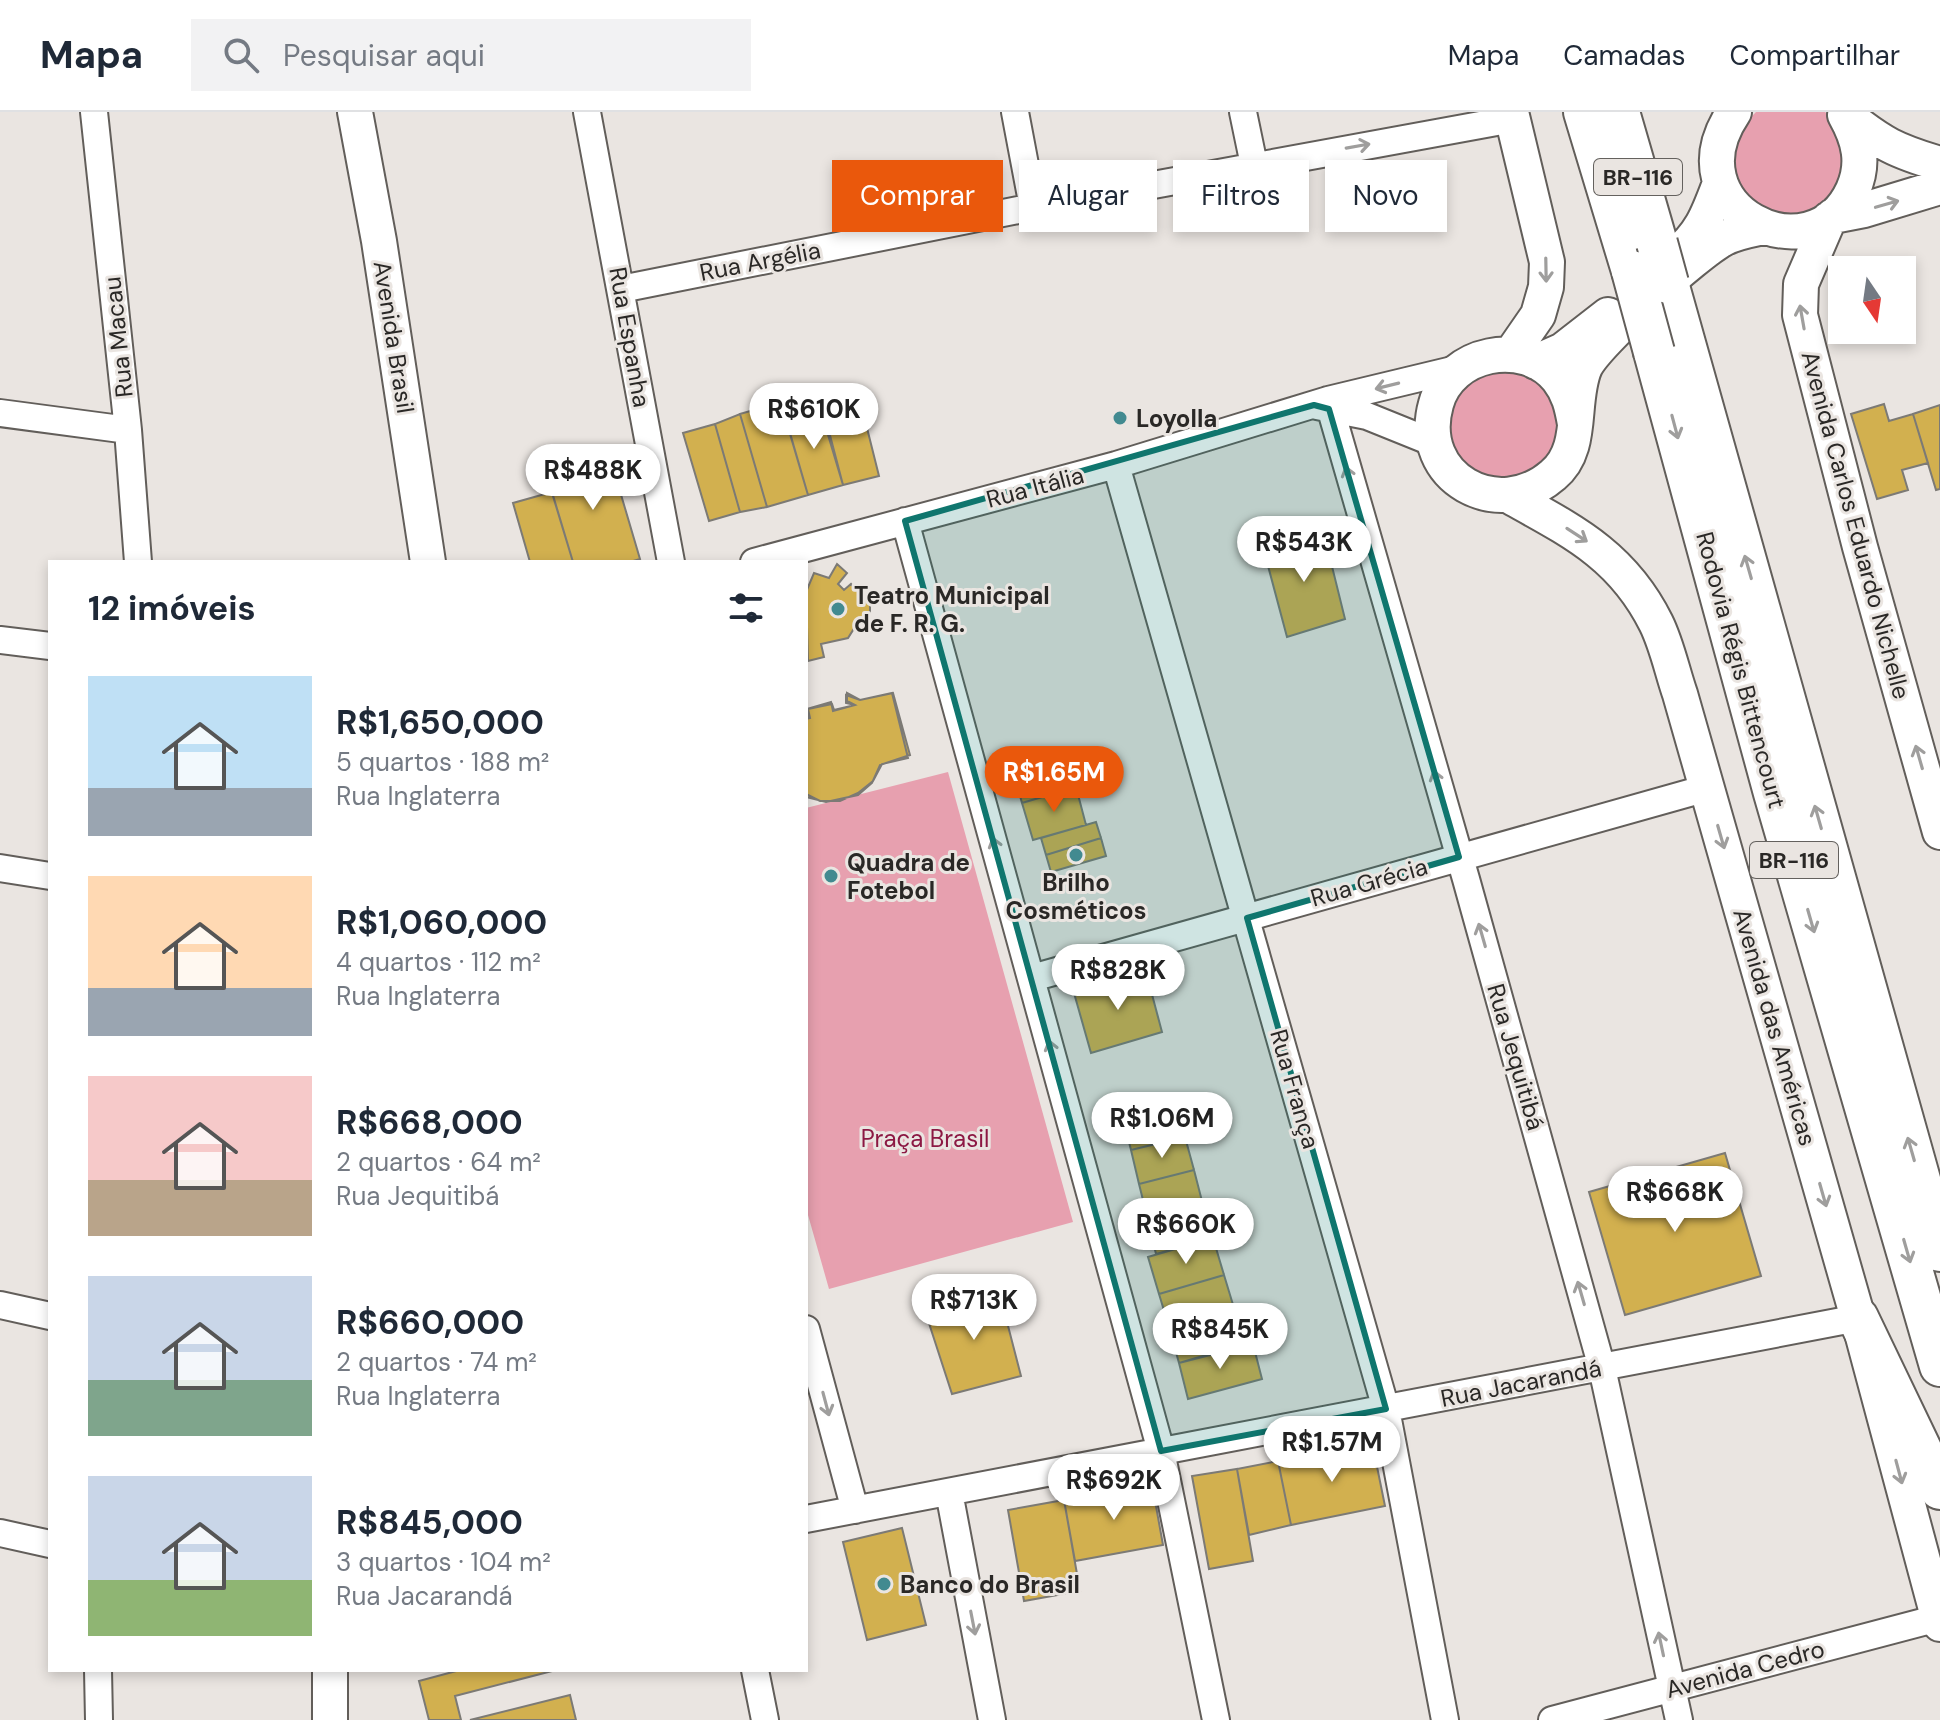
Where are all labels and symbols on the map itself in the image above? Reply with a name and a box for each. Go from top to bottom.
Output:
one-way arrow [1344,138,1370,153]
road number: BR-116 [1594,159,1682,195]
one-way arrow [1874,195,1900,210]
street label: Rua Argélia [697,234,823,288]
one-way arrow [1538,256,1554,283]
north arrow [1828,256,1916,344]
street label: Avenida Brasil [367,259,421,415]
street label: Rua Espanha [602,264,658,410]
street label: Rua Macau [96,275,140,399]
one-way arrow [1793,304,1808,330]
street label: Avenida Carlos Eduardo Nichelle [1795,348,1917,702]
one-way arrow [1375,379,1401,394]
pin: R$610K [749,383,879,451]
place label: Loyolla [1136,403,1217,434]
marker: Loyolla [1111,409,1129,427]
one-way arrow [1668,414,1683,440]
pin: R$488K [528,444,658,512]
street label: Rua Itália [983,459,1087,515]
one-way arrow [1341,466,1356,492]
pin: R$543K [1239,516,1369,584]
one-way arrow [1565,527,1587,543]
street label: Rodovia Régis Bittencourt [1689,528,1793,812]
one-way arrow [1740,555,1755,581]
place label: Teatro Municipal de F. R. G. [854,580,1050,639]
marker: Teatro Municipal de F. R. G. [829,600,847,618]
one-way arrow [1911,745,1926,771]
pin: R$1.65M [980,746,1128,814]
one-way arrow [1429,769,1444,795]
one-way arrow [1810,805,1825,831]
one-way arrow [1714,823,1729,849]
one-way arrow [988,836,1003,862]
road number: BR-116 [1750,842,1838,878]
marker: Brilho Cosméticos [1067,846,1085,864]
place label: Quadra de Fotebol [847,847,970,906]
street label: Rua Grécia [1307,851,1431,913]
marker: Quadra de Fotebol [822,867,840,885]
place label: Brilho Cosméticos [1006,867,1146,926]
street label: Avenida das Américas [1726,905,1824,1149]
one-way arrow [1804,907,1819,933]
one-way arrow [1473,922,1488,948]
pin: R$828K [1053,944,1183,1012]
street label: Rua Jequitibá [1480,980,1552,1134]
street label: Rua França [1263,1026,1327,1152]
one-way arrow [1044,1039,1059,1065]
pin: R$1.06M [1088,1092,1236,1160]
park label: Praça Brasil [861,1123,989,1154]
one-way arrow [1903,1136,1918,1162]
pin: R$668K [1610,1166,1740,1234]
one-way arrow [1816,1181,1831,1207]
pin: R$660K [1121,1198,1251,1266]
one-way arrow [1900,1238,1915,1264]
pin: R$713K [909,1274,1039,1342]
one-way arrow [1573,1280,1588,1306]
pin: R$845K [1155,1303,1285,1371]
street label: Rua Jacarandá [1438,1352,1604,1414]
one-way arrow [820,1391,835,1417]
pin: R$1.57M [1258,1416,1406,1484]
pin: R$692K [1049,1454,1179,1522]
one-way arrow [1893,1459,1908,1485]
place label: Banco do Brasil [900,1569,1080,1600]
marker: Banco do Brasil [875,1575,893,1593]
one-way arrow [967,1610,982,1636]
one-way arrow [1653,1632,1668,1657]
street label: Avenida Cedro [1662,1633,1828,1705]

